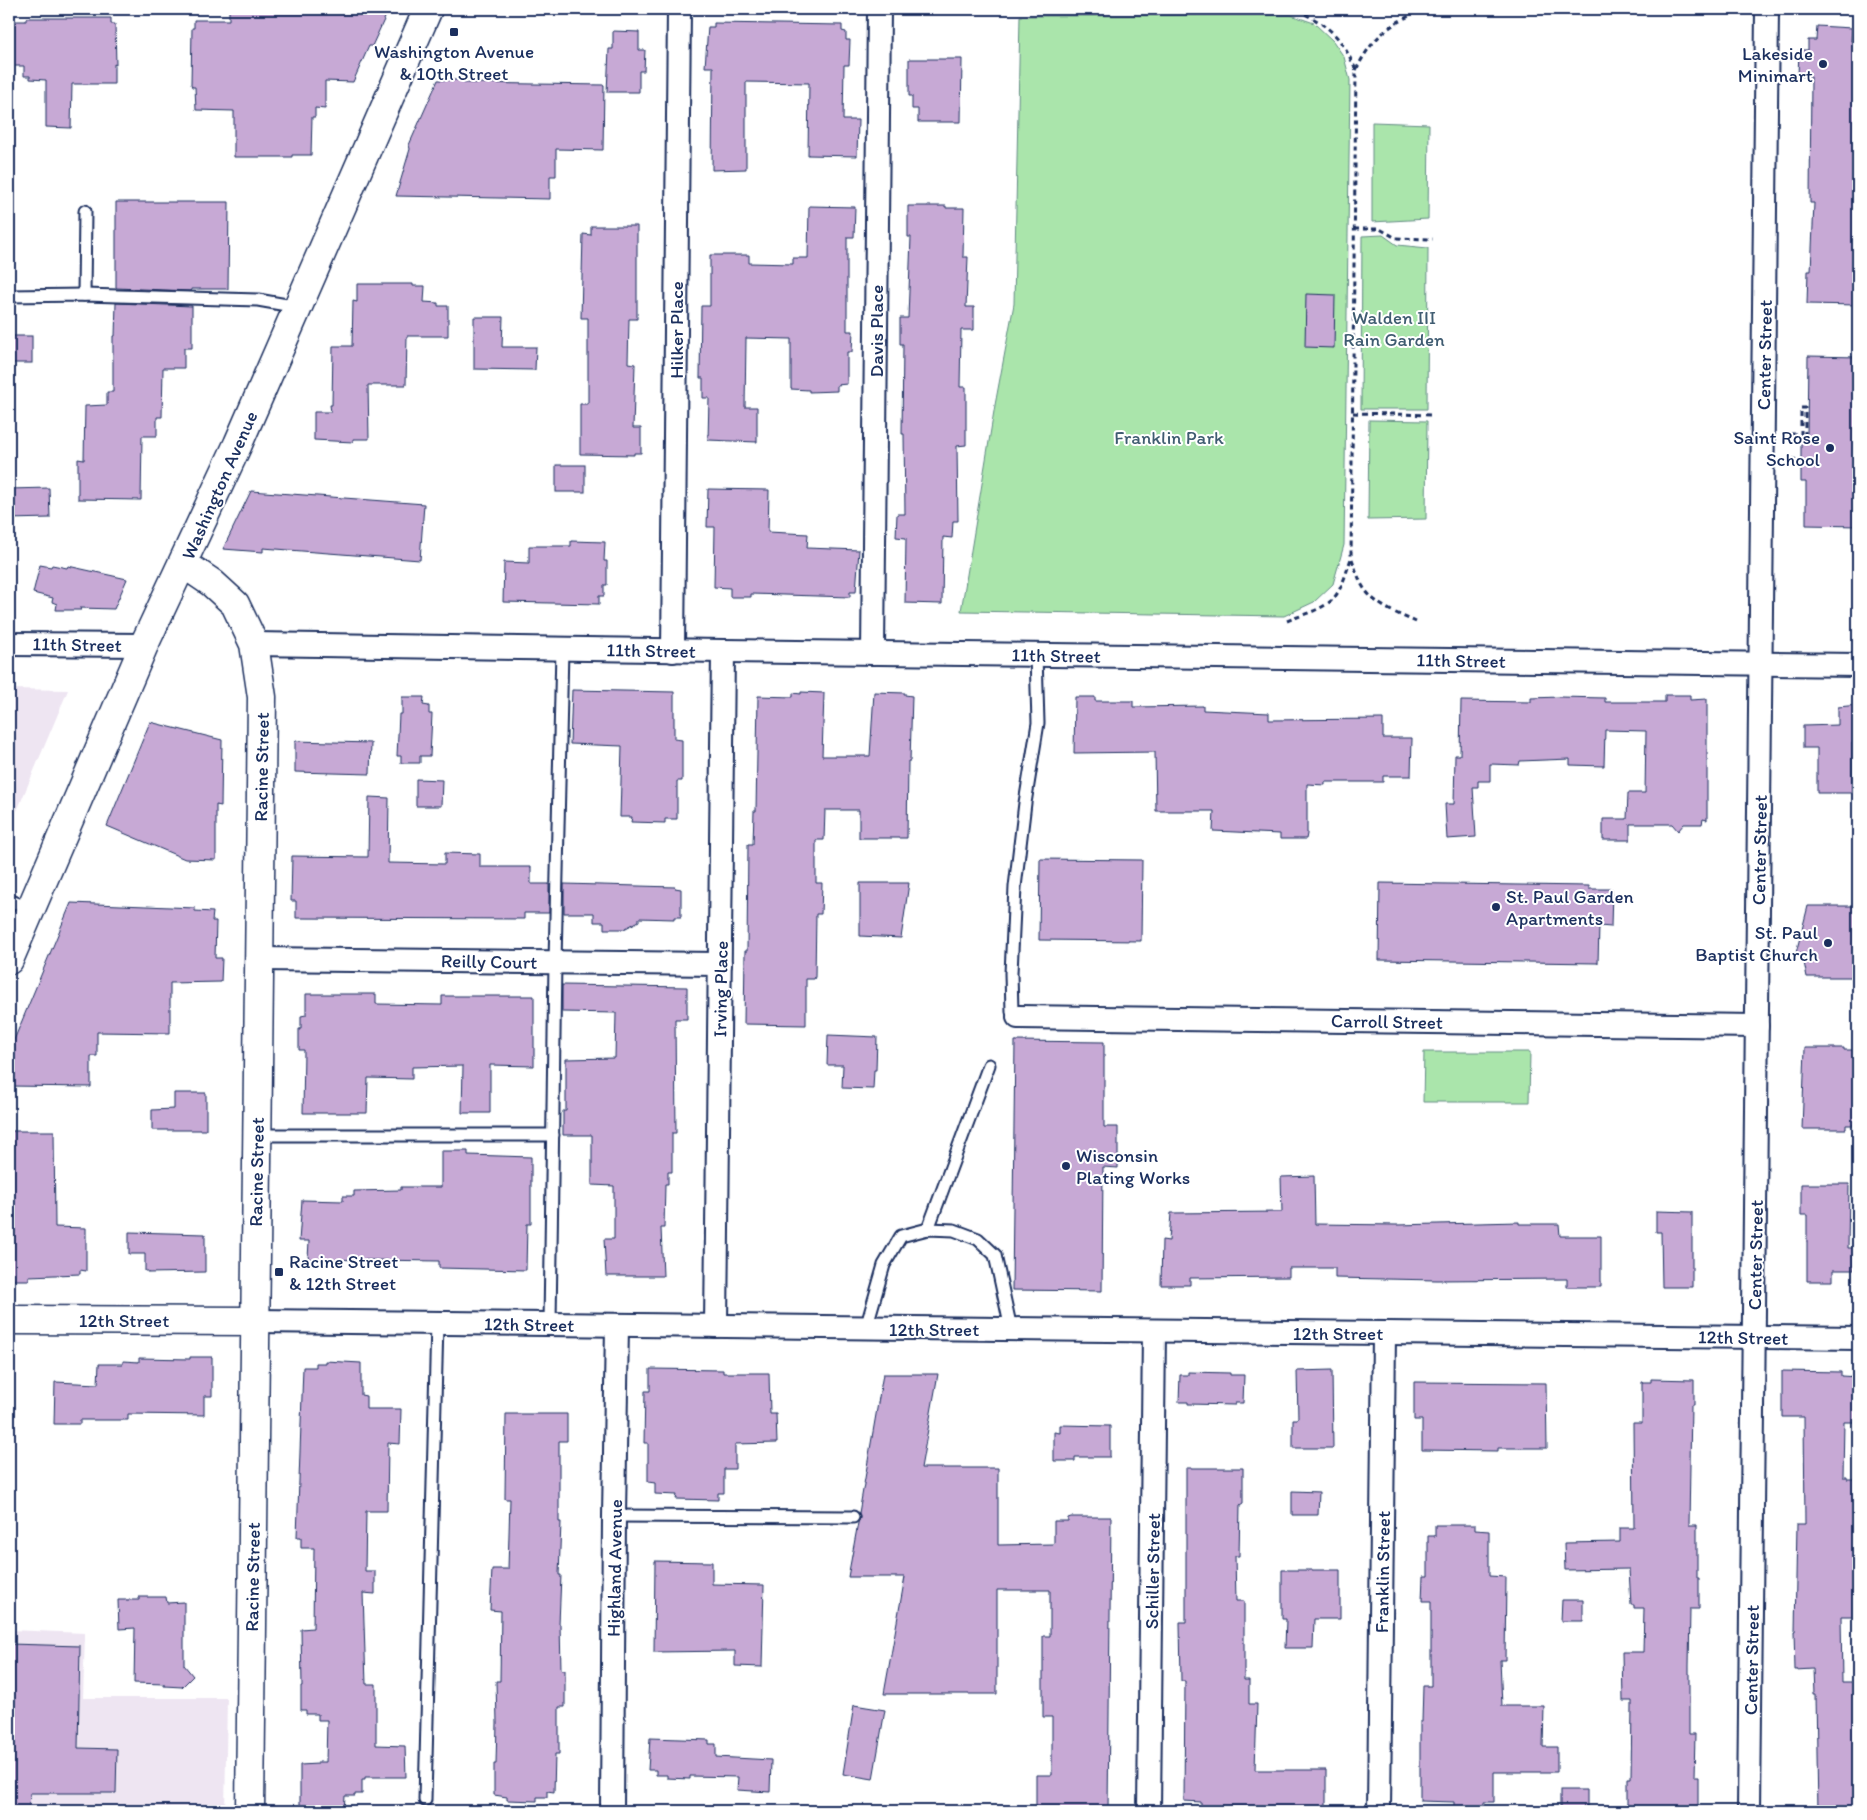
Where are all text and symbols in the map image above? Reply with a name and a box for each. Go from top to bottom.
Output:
marker: Washington Avenue & 10th Street [448,26,460,38]
place label: Washington Avenue & 10th Street [374,40,534,85]
place label: Lakeside Minimart [1738,42,1813,87]
marker: Lakeside Minimart [1817,58,1829,70]
street label: Hilker Place [665,281,688,379]
street label: Davis Place [865,285,888,377]
street label: Center Street [1752,300,1777,410]
park label: Walden III Rain Garden [1343,306,1445,351]
street label: Washington Avenue [176,407,263,563]
park label: Franklin Park [1114,426,1224,449]
place label: Saint Rose School [1733,426,1821,471]
marker: Saint Rose School [1824,442,1836,454]
street label: 11th Street [32,632,122,657]
street label: 11th Street [606,638,696,663]
street label: 11th Street [1011,643,1101,668]
street label: 11th Street [1416,648,1506,673]
street label: Racine Street [249,712,274,822]
street label: Center Street [1747,795,1772,905]
place label: St. Paul Garden Apartments [1506,885,1634,930]
marker: St. Paul Garden Apartments [1490,901,1502,913]
place label: St. Paul Baptist Church [1695,921,1819,966]
marker: St. Paul Baptist Church [1822,937,1834,949]
street label: Irving Place [708,940,733,1038]
street label: Reilly Court [441,949,537,974]
street label: Carroll Street [1331,1009,1443,1034]
street label: Racine Street [244,1117,269,1227]
place label: Wisconsin Plating Works [1076,1144,1190,1189]
marker: Wisconsin Plating Works [1060,1160,1072,1172]
street label: Center Street [1743,1200,1768,1310]
place label: Racine Street & 12th Street [289,1250,398,1295]
marker: Racine Street & 12th Street [273,1266,285,1278]
street label: 12th Street [79,1309,169,1332]
street label: 12th Street [484,1312,574,1337]
street label: 12th Street [889,1318,979,1341]
street label: 12th Street [1293,1322,1383,1345]
street label: 12th Street [1698,1325,1788,1350]
street label: Highland Avenue [602,1499,627,1637]
street label: Franklin Street [1370,1511,1395,1633]
street label: Schiller Street [1140,1513,1165,1629]
street label: Racine Street [240,1522,265,1632]
street label: Center Street [1739,1605,1764,1715]

